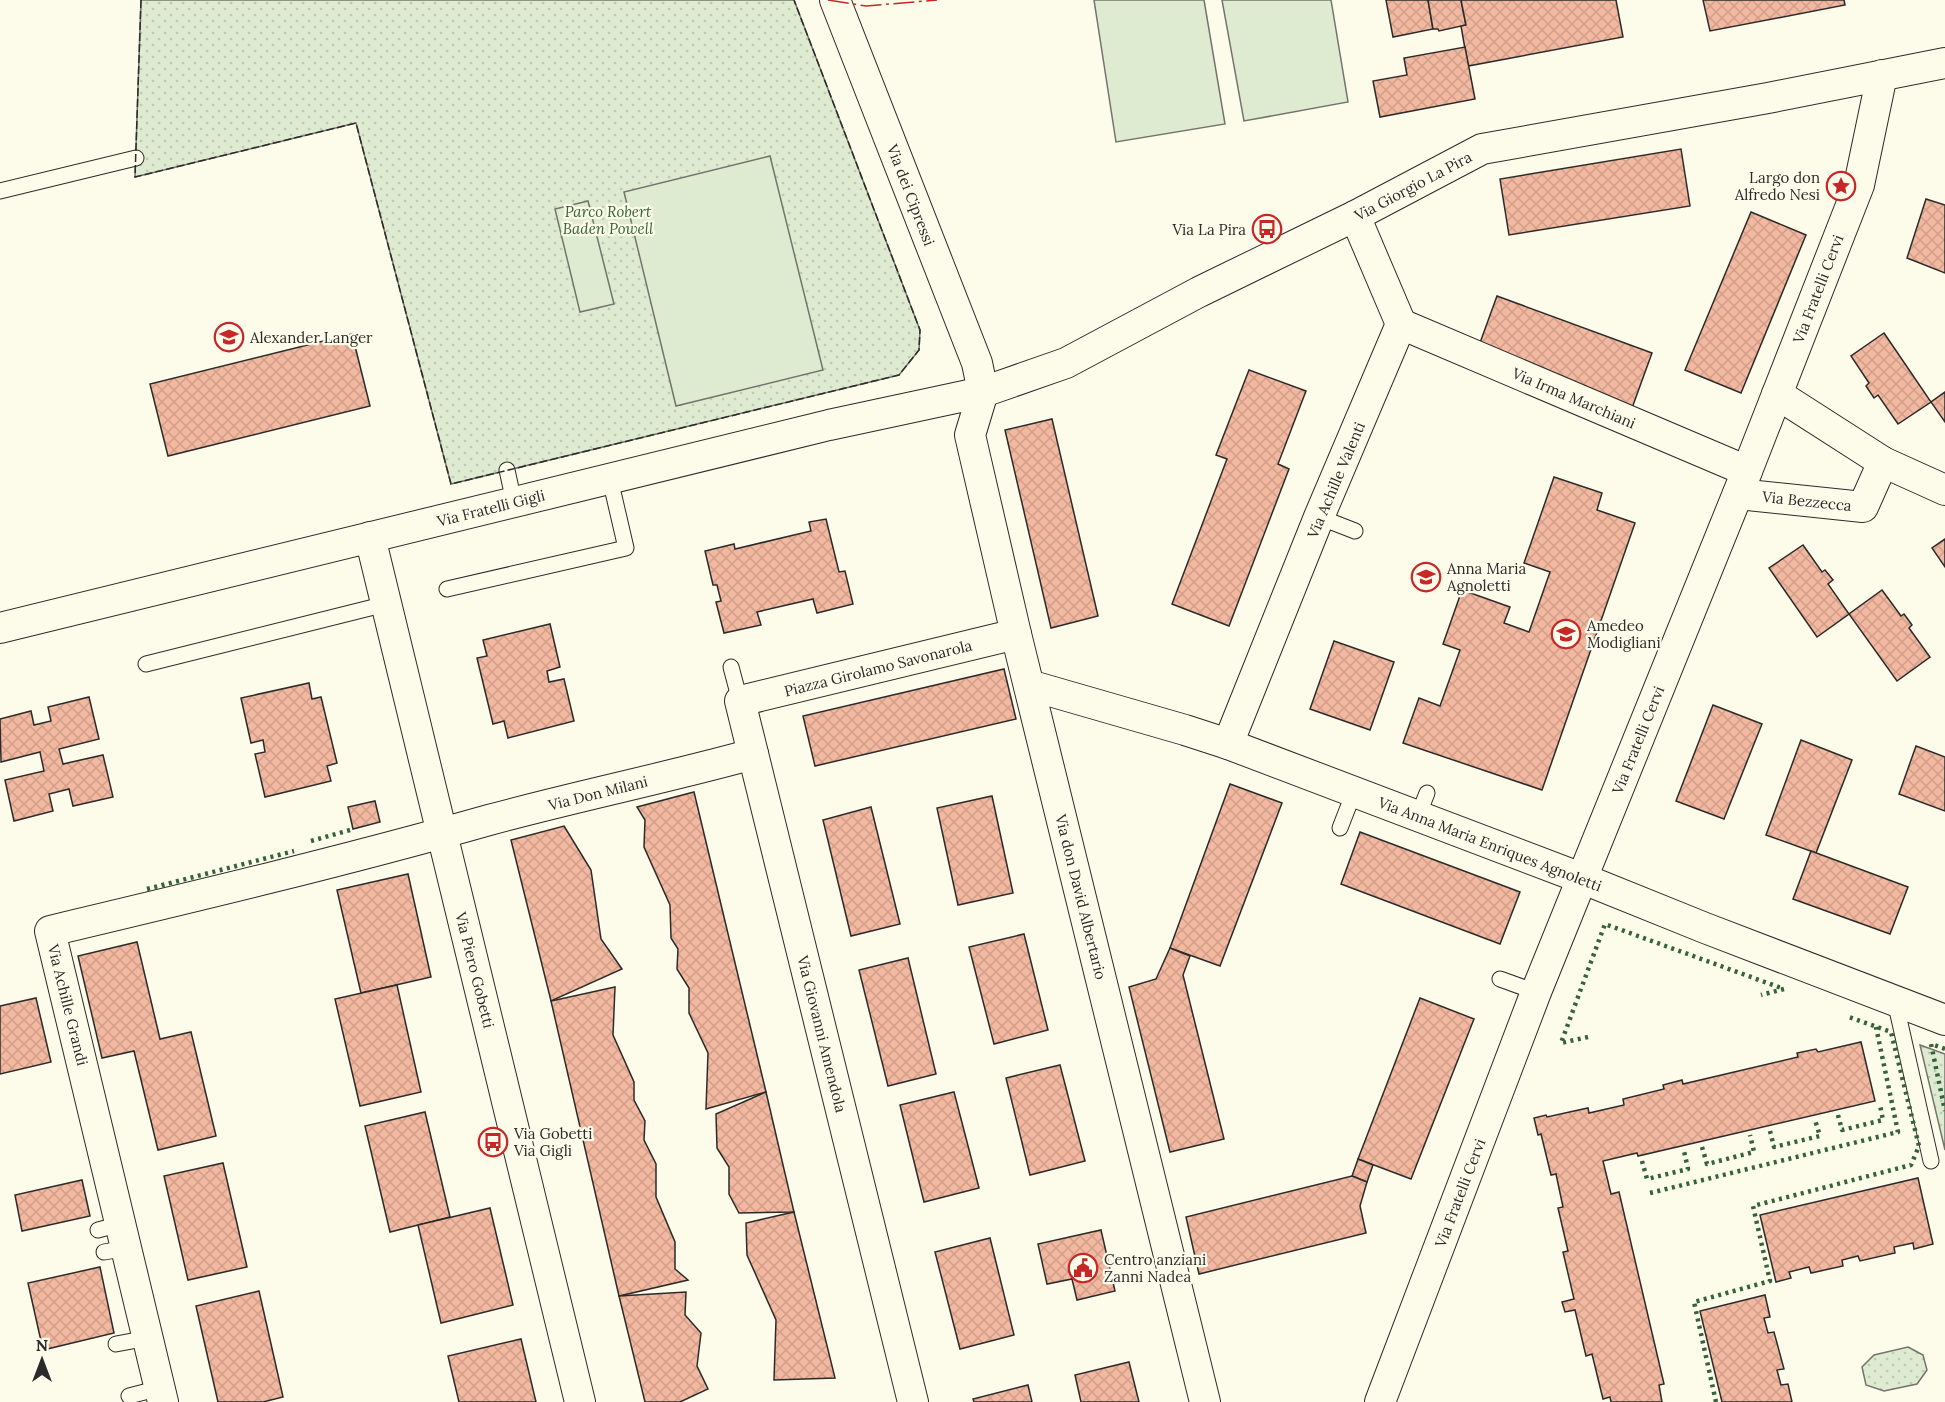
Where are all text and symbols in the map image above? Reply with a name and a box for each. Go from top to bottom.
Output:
street label: Via dei Cipressi [883,141,939,248]
street label: Via Giorgio La Pira [1350,147,1475,225]
place label: Largo don Alfredo Nesi [1734,168,1820,204]
place icon: Largo don Alfredo Nesi [1825,170,1857,202]
park label: Parco Robert Baden Powell [563,202,654,238]
bus stop icon: Via La Pira [1251,213,1283,245]
place label: Via La Pira [1171,220,1246,239]
street label: Via Fratelli Cervi [1788,232,1847,347]
school or university icon: Alexander Langer [213,321,245,353]
place label: Alexander Langer [249,328,373,347]
street label: Via Irma Marchiani [1509,363,1639,433]
street label: Via Achille Valenti [1303,419,1369,542]
street label: Via Fratelli Gigli [434,485,547,531]
street label: Via Bezzecca [1760,487,1853,515]
place label: Anna Maria Agnoletti [1446,559,1527,595]
school or university icon: Anna Maria Agnoletti [1410,561,1442,593]
place label: Amedeo Modigliani [1586,616,1661,652]
school or university icon: Amedeo Modigliani [1550,618,1582,650]
street label: Piazza Girolamo Savonarola [782,635,974,701]
street label: Via Fratelli Cervi [1607,683,1668,798]
street label: Via Don Milani [545,771,650,815]
street label: Via Anna Maria Enriques Agnoletti [1375,792,1605,896]
street label: Via don David Albertario [1051,811,1111,982]
street label: Via Piero Gobetti [451,909,499,1030]
street label: Via Achille Grandi [44,942,92,1068]
street label: Via Giovanni Amendola [793,953,851,1115]
place label: Via Gobetti Via Gigli [513,1124,592,1160]
bus stop icon: Via Gobetti Via Gigli [477,1126,509,1158]
street label: Via Fratelli Cervi [1430,1136,1489,1251]
place label: Centro anziani Zanni Nadea [1104,1250,1206,1286]
public building icon: Centro anziani Zanni Nadea [1067,1252,1099,1284]
north arrow [12,1330,72,1390]
text: N [36,1335,48,1355]

